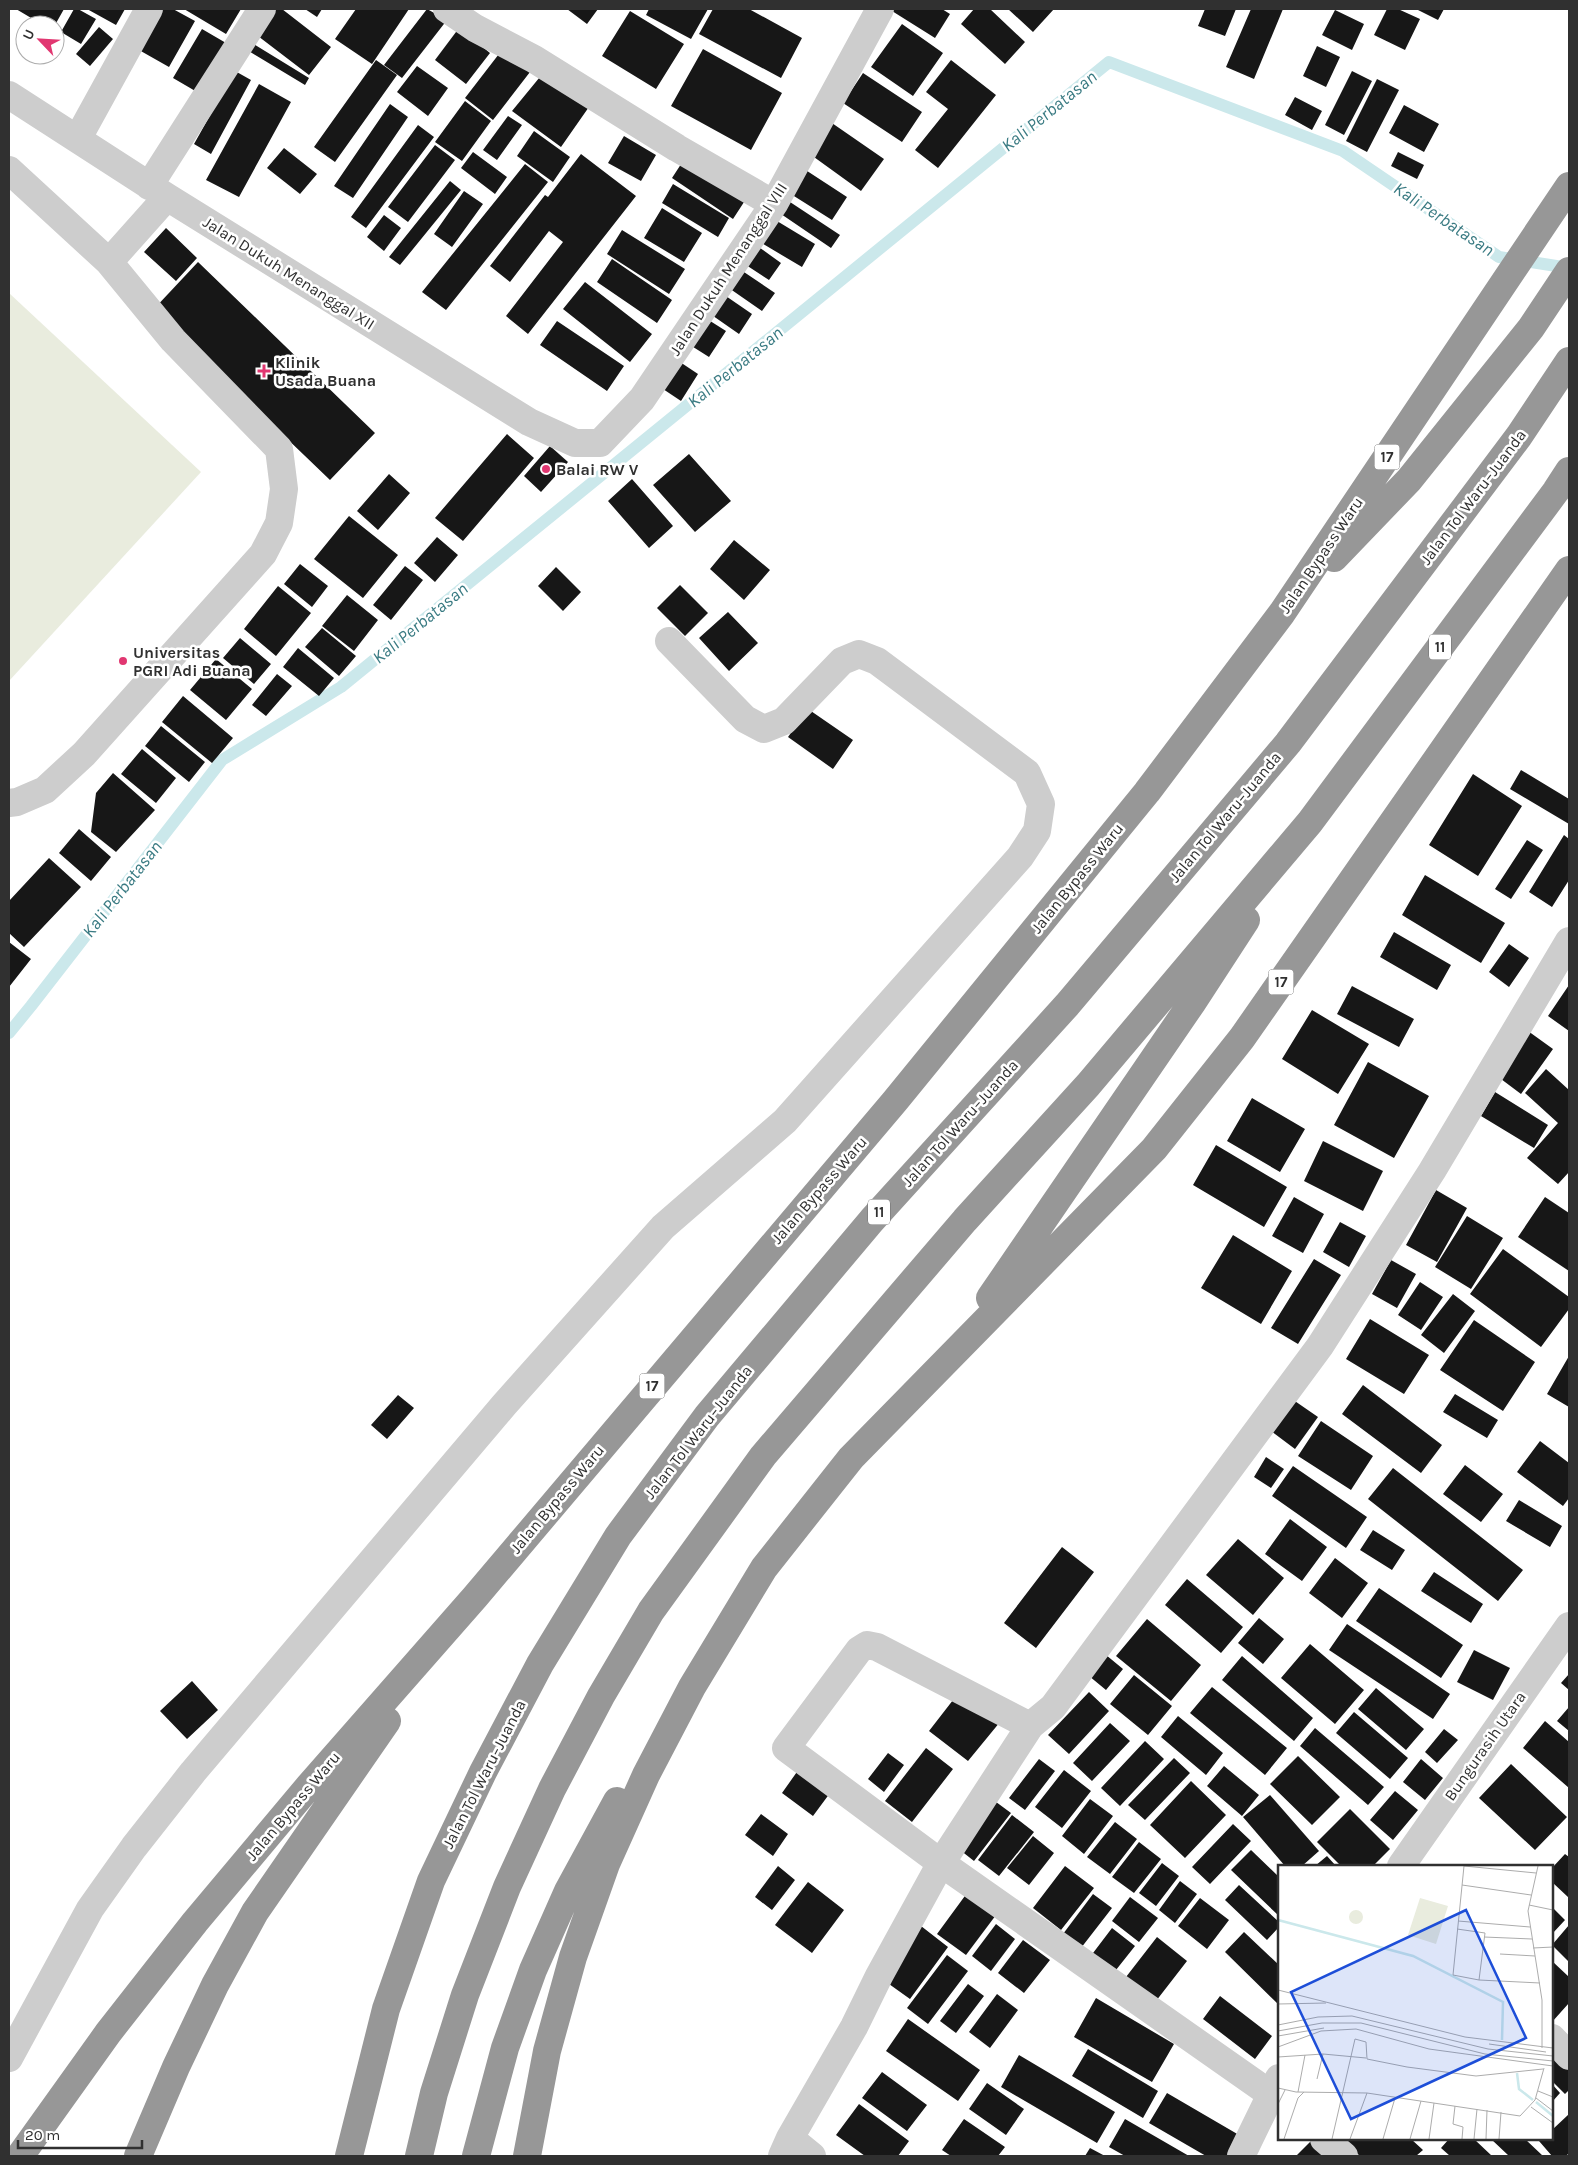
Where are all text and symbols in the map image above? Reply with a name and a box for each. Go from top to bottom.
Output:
north arrow [15,15,65,65]
text: U [19,27,38,43]
water label: Kali Perbatasan [997,66,1101,156]
water label: Kali Perbatasan [1389,177,1499,261]
street label: Jalan Dukuh Menanggal VIII [665,179,791,359]
street label: Jalan Dukuh Menanggal XII [200,212,378,334]
water label: Kali Perbatasan [683,322,787,412]
place label: Klinik Usada Buana [275,353,376,390]
marker: Klinik Usada Buana [257,364,271,378]
street label: Jalan Tol Waru–Juanda [1416,426,1530,568]
road number: 17 [1374,444,1400,470]
place label: Balai RW V [556,460,639,479]
marker: Balai RW V [540,463,552,475]
street label: Jalan Bypass Waru [1275,493,1367,617]
water label: Kali Perbatasan [368,578,472,668]
road number: 11 [1429,634,1451,660]
place label: Universitas PGRI Adi Buana [133,643,251,680]
marker: Universitas PGRI Adi Buana [117,655,129,667]
street label: Jalan Tol Waru–Juanda [1165,748,1285,886]
street label: Jalan Bypass Waru [1027,819,1127,937]
water label: Kali Perbatasan [77,836,167,942]
road number: 17 [1268,970,1294,994]
street label: Jalan Tol Waru–Juanda [898,1056,1022,1190]
street label: Jalan Bypass Waru [767,1132,871,1248]
road number: 11 [868,1200,890,1224]
street label: Jalan Tol Waru–Juanda [640,1361,756,1503]
road number: 17 [640,1374,664,1398]
street label: Jalan Bypass Waru [506,1441,608,1557]
street label: Bungurasih Utara [1440,1688,1530,1804]
street label: Jalan Tol Waru–Juanda [438,1696,530,1852]
street label: Jalan Bypass Waru [242,1748,344,1864]
inset map [1278,1865,1553,2140]
scale bar [18,2118,141,2150]
text: 20 m [25,2126,60,2144]

